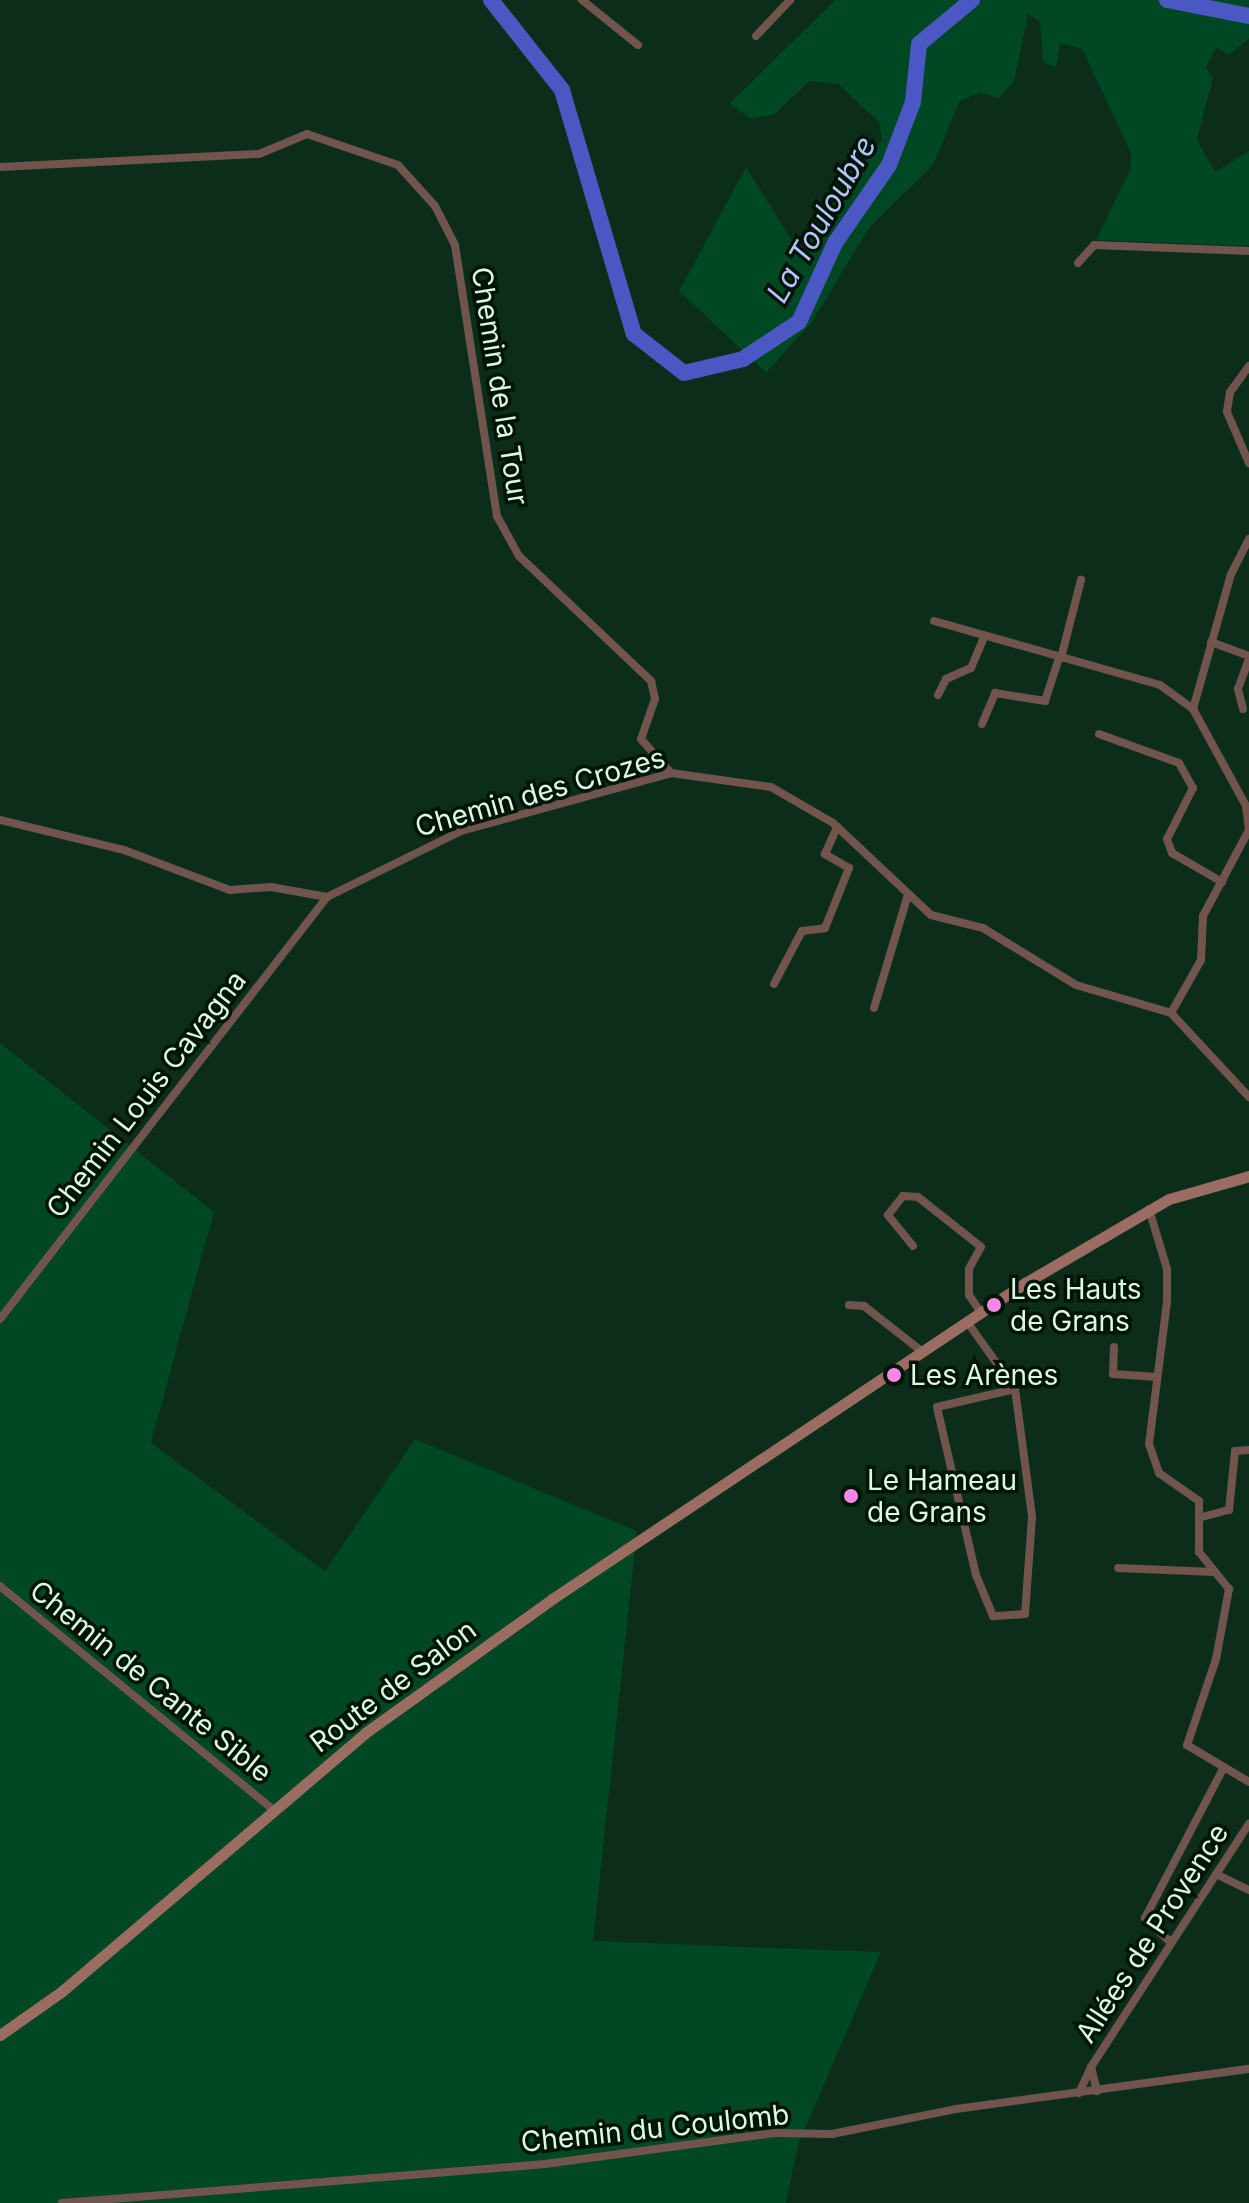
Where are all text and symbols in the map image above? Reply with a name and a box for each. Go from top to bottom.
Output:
water label: La Touloubre [759,129,883,309]
street label: Chemin de la Tour [465,265,535,507]
street label: Chemin des Crozes [411,740,669,844]
street label: Chemin Louis Cavagna [39,964,253,1224]
place label: Les Hauts de Grans [1010,1272,1142,1338]
marker: Les Hauts de Grans [985,1296,1003,1314]
place label: Les Arènes [910,1358,1058,1392]
marker: Les Arènes [885,1366,903,1384]
place label: Le Hameau de Grans [867,1463,1017,1529]
marker: Le Hameau de Grans [842,1487,860,1505]
street label: Chemin de Cante Sible [23,1573,279,1789]
street label: Route de Salon [303,1613,483,1759]
street label: Allées de Provence [1069,1817,1235,2049]
street label: Chemin du Coulomb [519,2097,791,2159]

